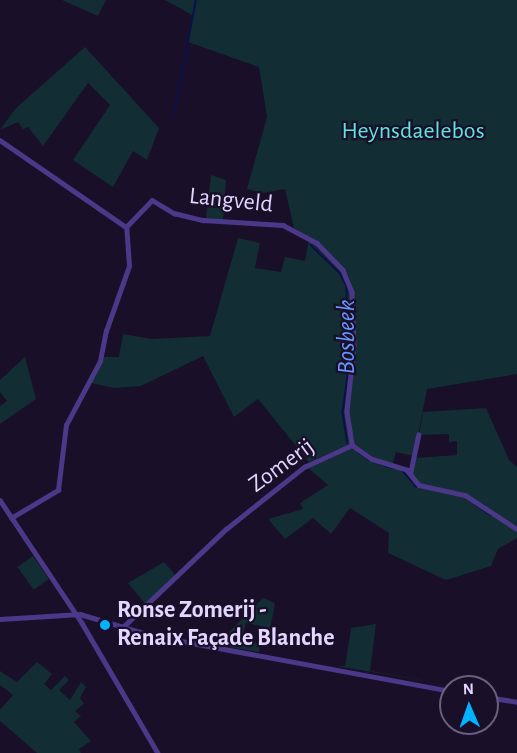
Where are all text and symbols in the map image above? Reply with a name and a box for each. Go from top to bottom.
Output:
park label: Heynsdaelebos [341,118,485,146]
street label: Langveld [188,182,274,220]
water label: Bosbeek [331,299,363,375]
street label: Zomerij [244,433,320,499]
place label: Ronse Zomerij - Renaix Façade Blanche [117,597,334,653]
marker: Ronse Zomerij - Renaix Façade Blanche [98,618,112,632]
north arrow [439,675,499,735]
text: N [463,681,474,697]

